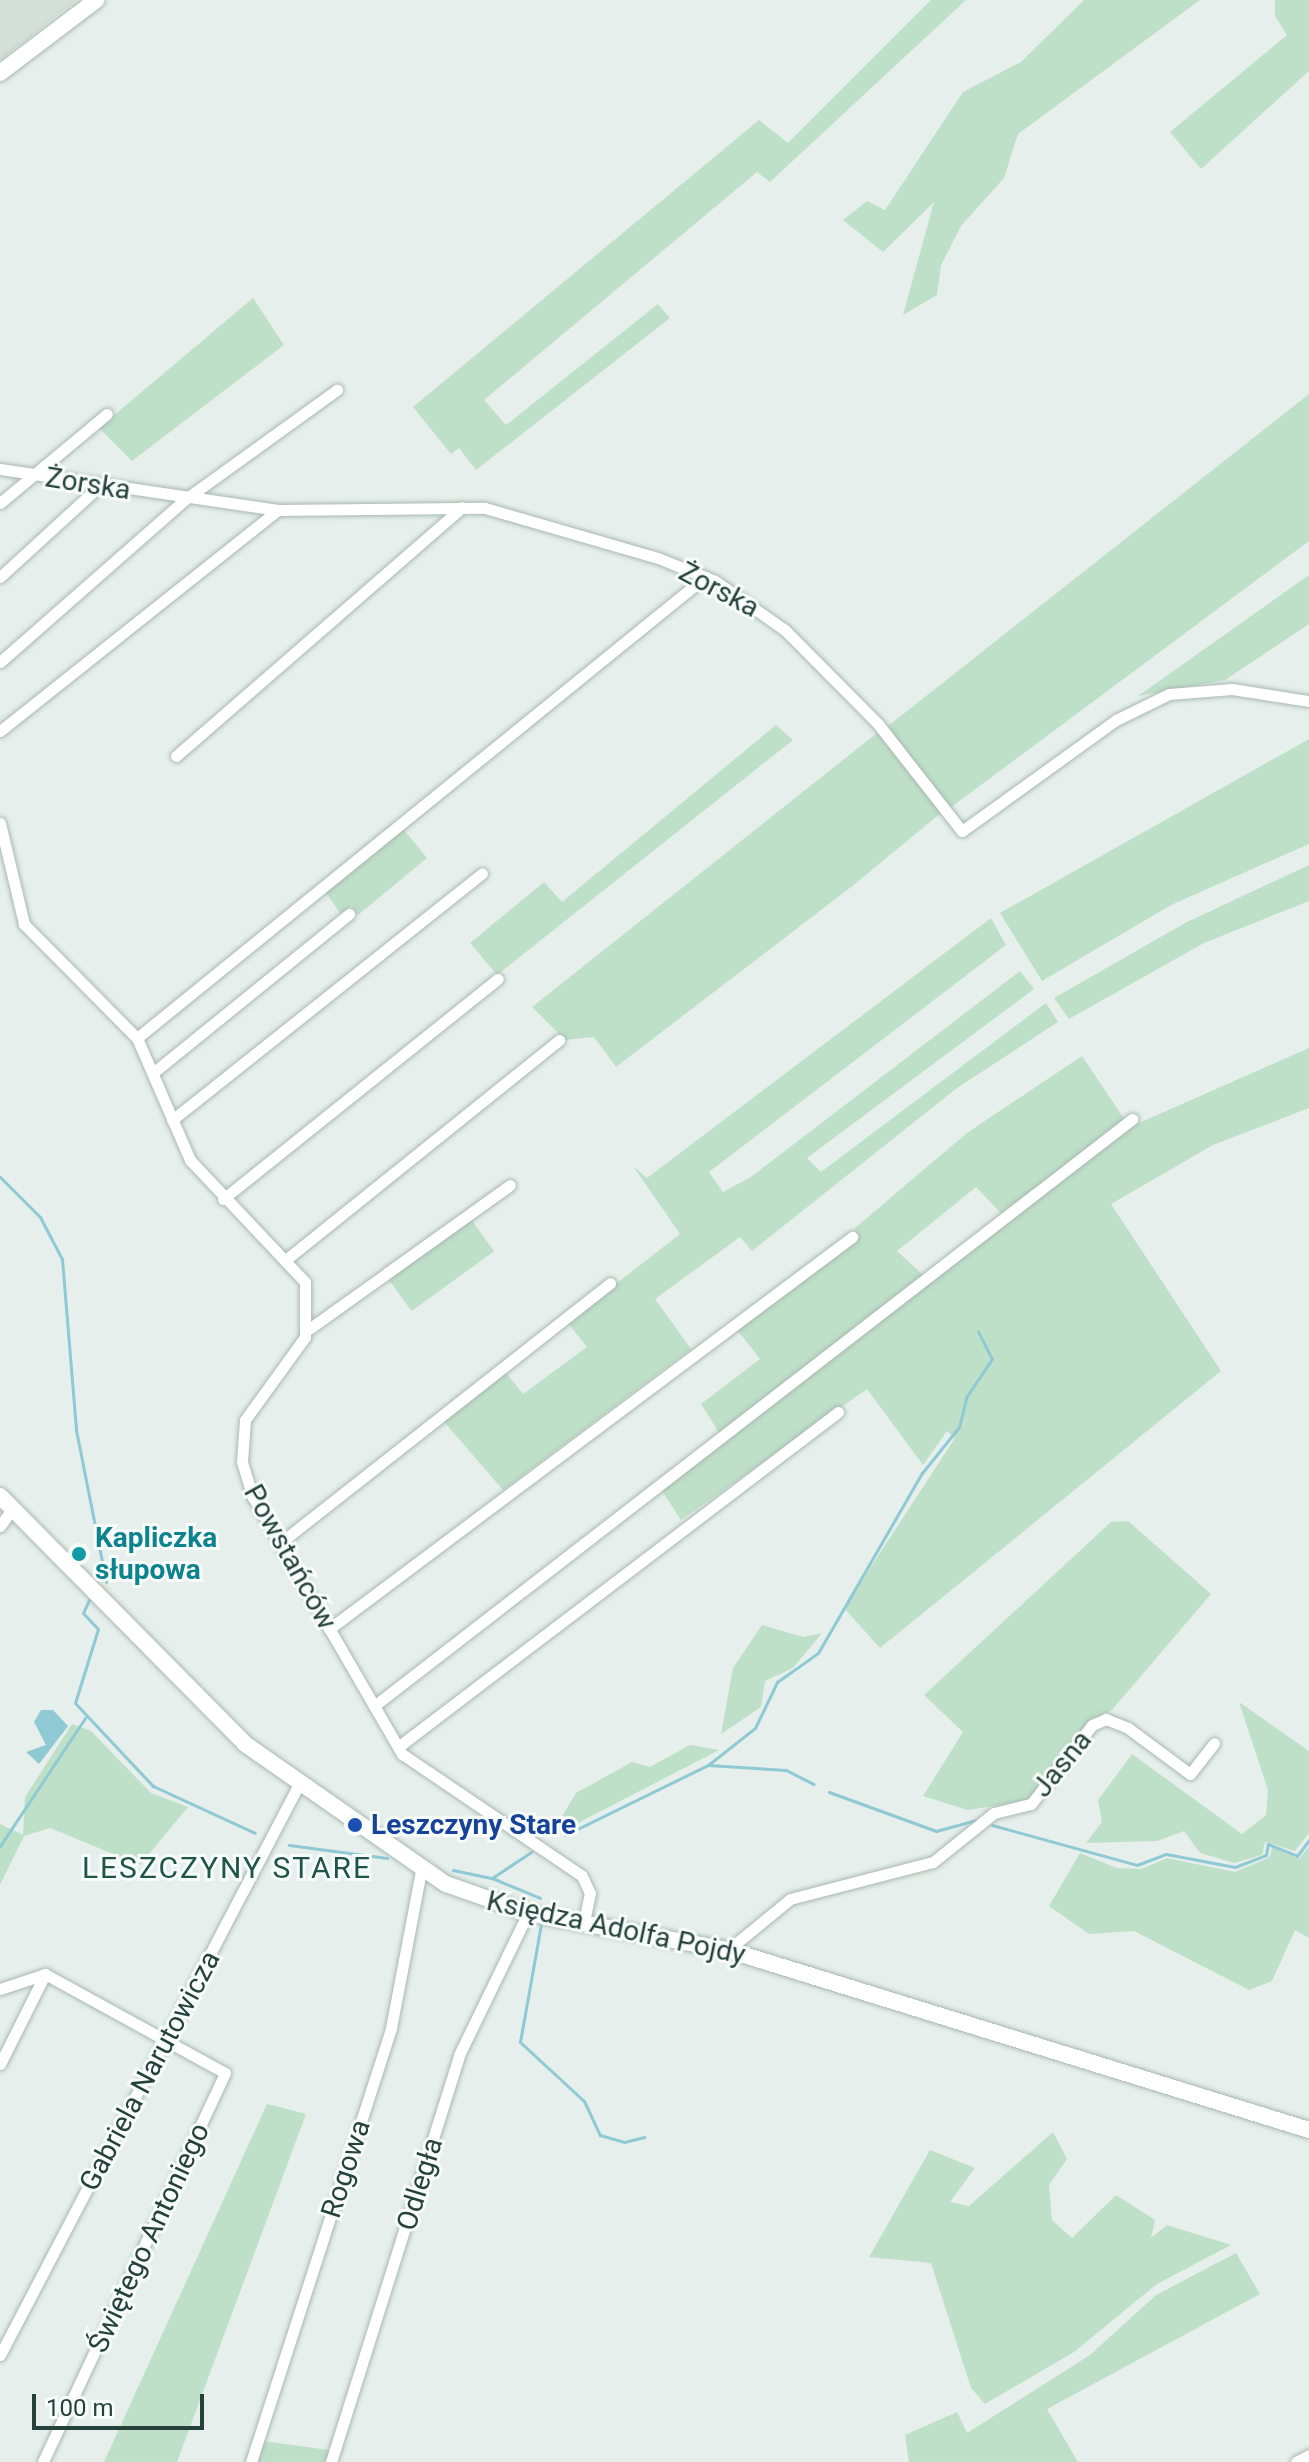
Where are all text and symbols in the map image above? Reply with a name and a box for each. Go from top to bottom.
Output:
street label: Żorska [43,461,133,507]
street label: Żorska [673,555,765,625]
street label: Powstańców [236,1479,344,1635]
place label: Kapliczka słupowa [95,1521,217,1587]
marker: Kapliczka słupowa [70,1545,88,1563]
street label: Jasna [1025,1724,1099,1804]
place label: Leszczyny Stare [371,1808,576,1842]
marker: Leszczyny Stare [346,1816,364,1834]
district label: LESZCZYNY STARE [82,1850,372,1886]
street label: Księdza Adolfa Pojdy [484,1884,748,1972]
street label: Gabriela Narutowicza [73,1945,227,2197]
street label: Rogowa [314,2116,378,2222]
street label: Świętego Antoniego [81,2118,217,2358]
street label: Odległa [390,2134,450,2234]
scale bar [36,2378,208,2428]
text: 100 m [46,2394,113,2422]

